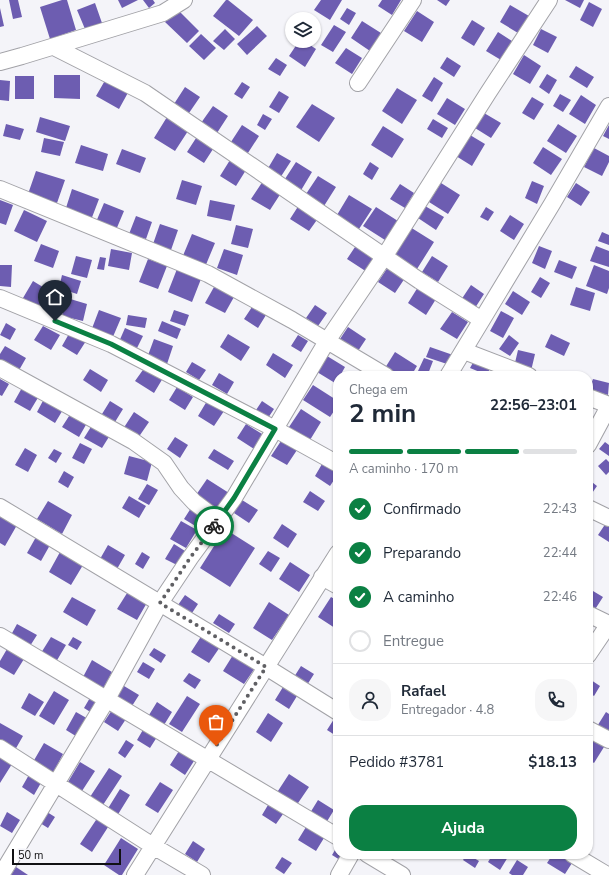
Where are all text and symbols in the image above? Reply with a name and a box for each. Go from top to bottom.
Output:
map controls [285,12,321,48]
button: layers [285,12,321,48]
pin [38,280,72,321]
icon: home [44,286,66,308]
text: Chega em [349,381,408,399]
text: 22:56–23:01 [490,395,577,415]
text: 2 min [349,396,416,431]
text: A caminho · 170 m [349,460,458,478]
icon: check [349,498,371,520]
text: Confirmado [383,499,461,519]
text: 22:43 [543,500,577,518]
courier [194,506,234,546]
icon: bike [203,515,225,537]
icon: check [349,542,371,564]
text: Preparando [383,543,461,563]
text: 22:44 [543,544,577,562]
icon: check [349,586,371,608]
text: A caminho [383,587,454,607]
text: 22:46 [543,588,577,606]
text: Entregue [383,631,444,651]
button: person [349,679,391,721]
button: phone [535,679,577,721]
text: Rafael [401,681,446,701]
text: Entregador · 4.8 [401,701,494,719]
pin [199,705,233,746]
icon: bag [205,711,227,733]
text: Pedido #3781 [349,752,444,772]
text: $18.13 [528,752,577,772]
button: Ajuda [349,805,577,851]
scale bar [12,847,121,866]
text: 50 m [18,848,43,863]

